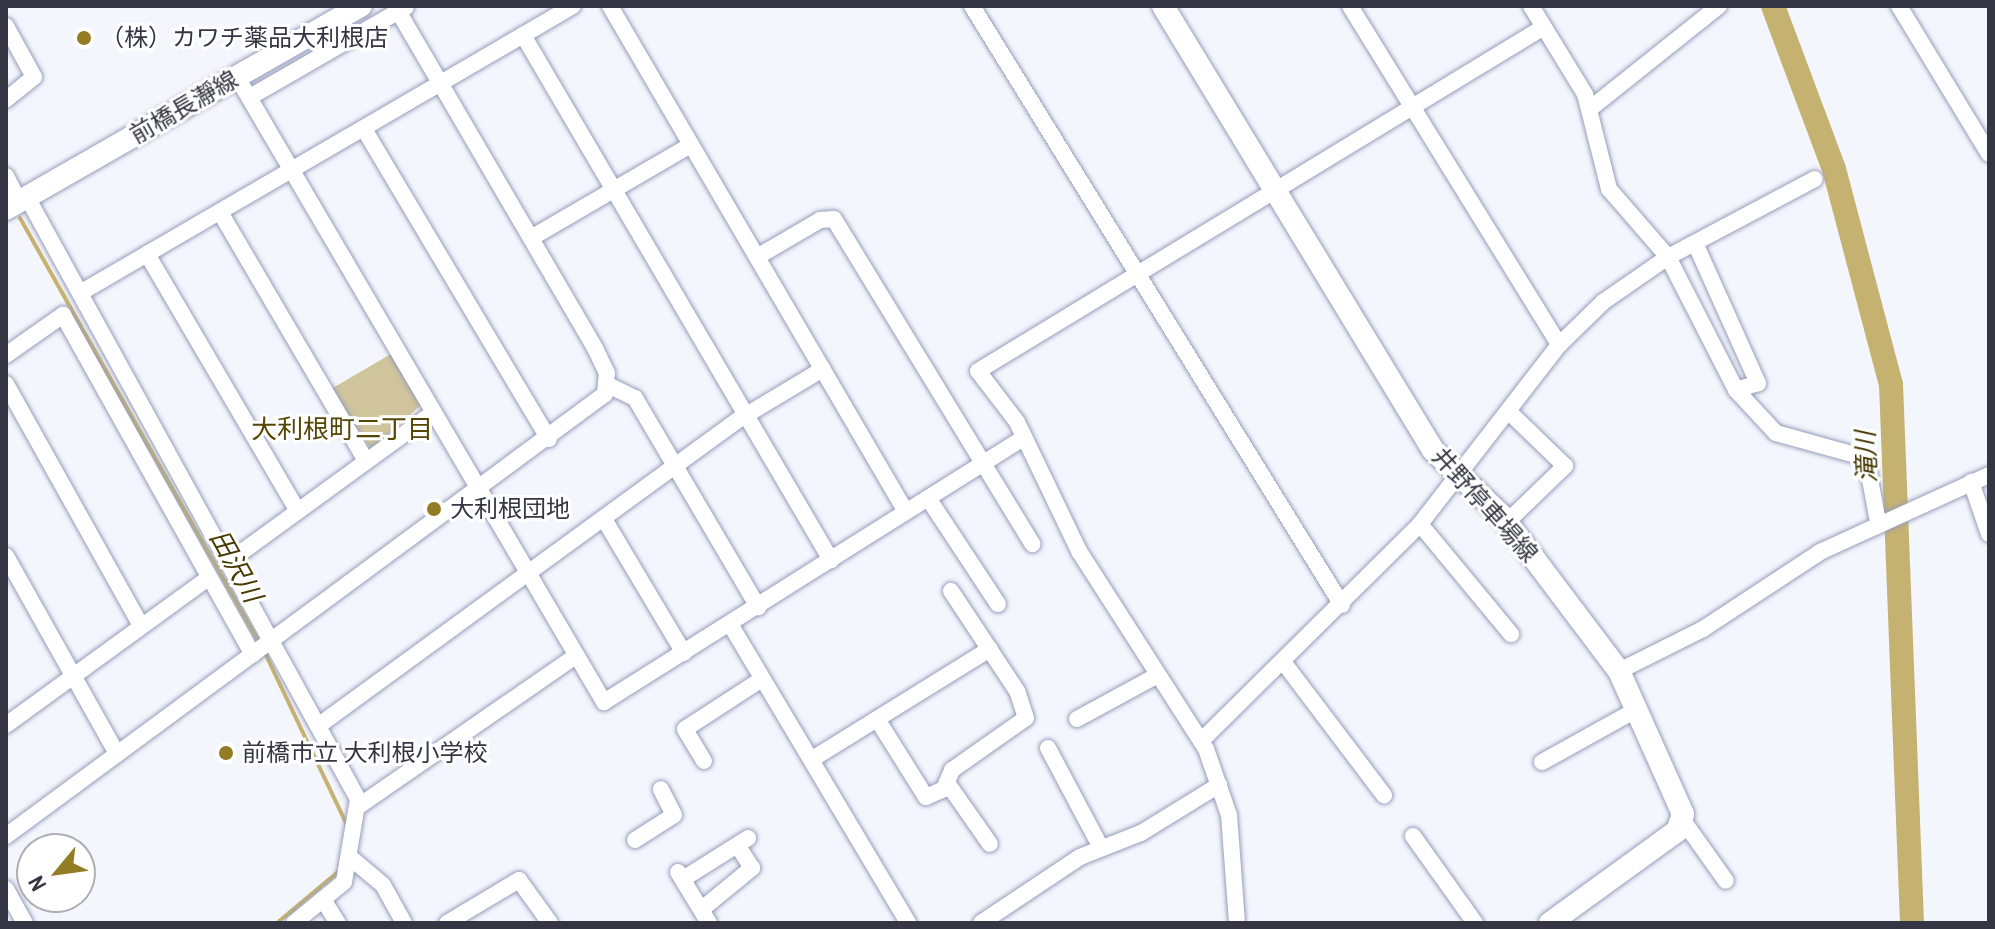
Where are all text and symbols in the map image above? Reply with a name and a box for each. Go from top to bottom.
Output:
place label: （株）カワチ薬品大利根店 [100,24,388,52]
marker: （株）カワチ薬品大利根店 [75,29,93,47]
street label: 前橋長瀞線 [125,65,243,149]
district label: 大利根町二丁目 [251,413,433,445]
water label: 滝川 [1850,430,1882,484]
street label: 井野停車場線 [1426,442,1544,568]
place label: 大利根団地 [450,495,570,523]
marker: 大利根団地 [425,500,443,518]
water label: 田沢川 [203,524,269,608]
place label: 前橋市立 大利根小学校 [242,739,487,767]
marker: 前橋市立 大利根小学校 [217,744,235,762]
north arrow [16,833,96,913]
text: N [20,871,53,897]

